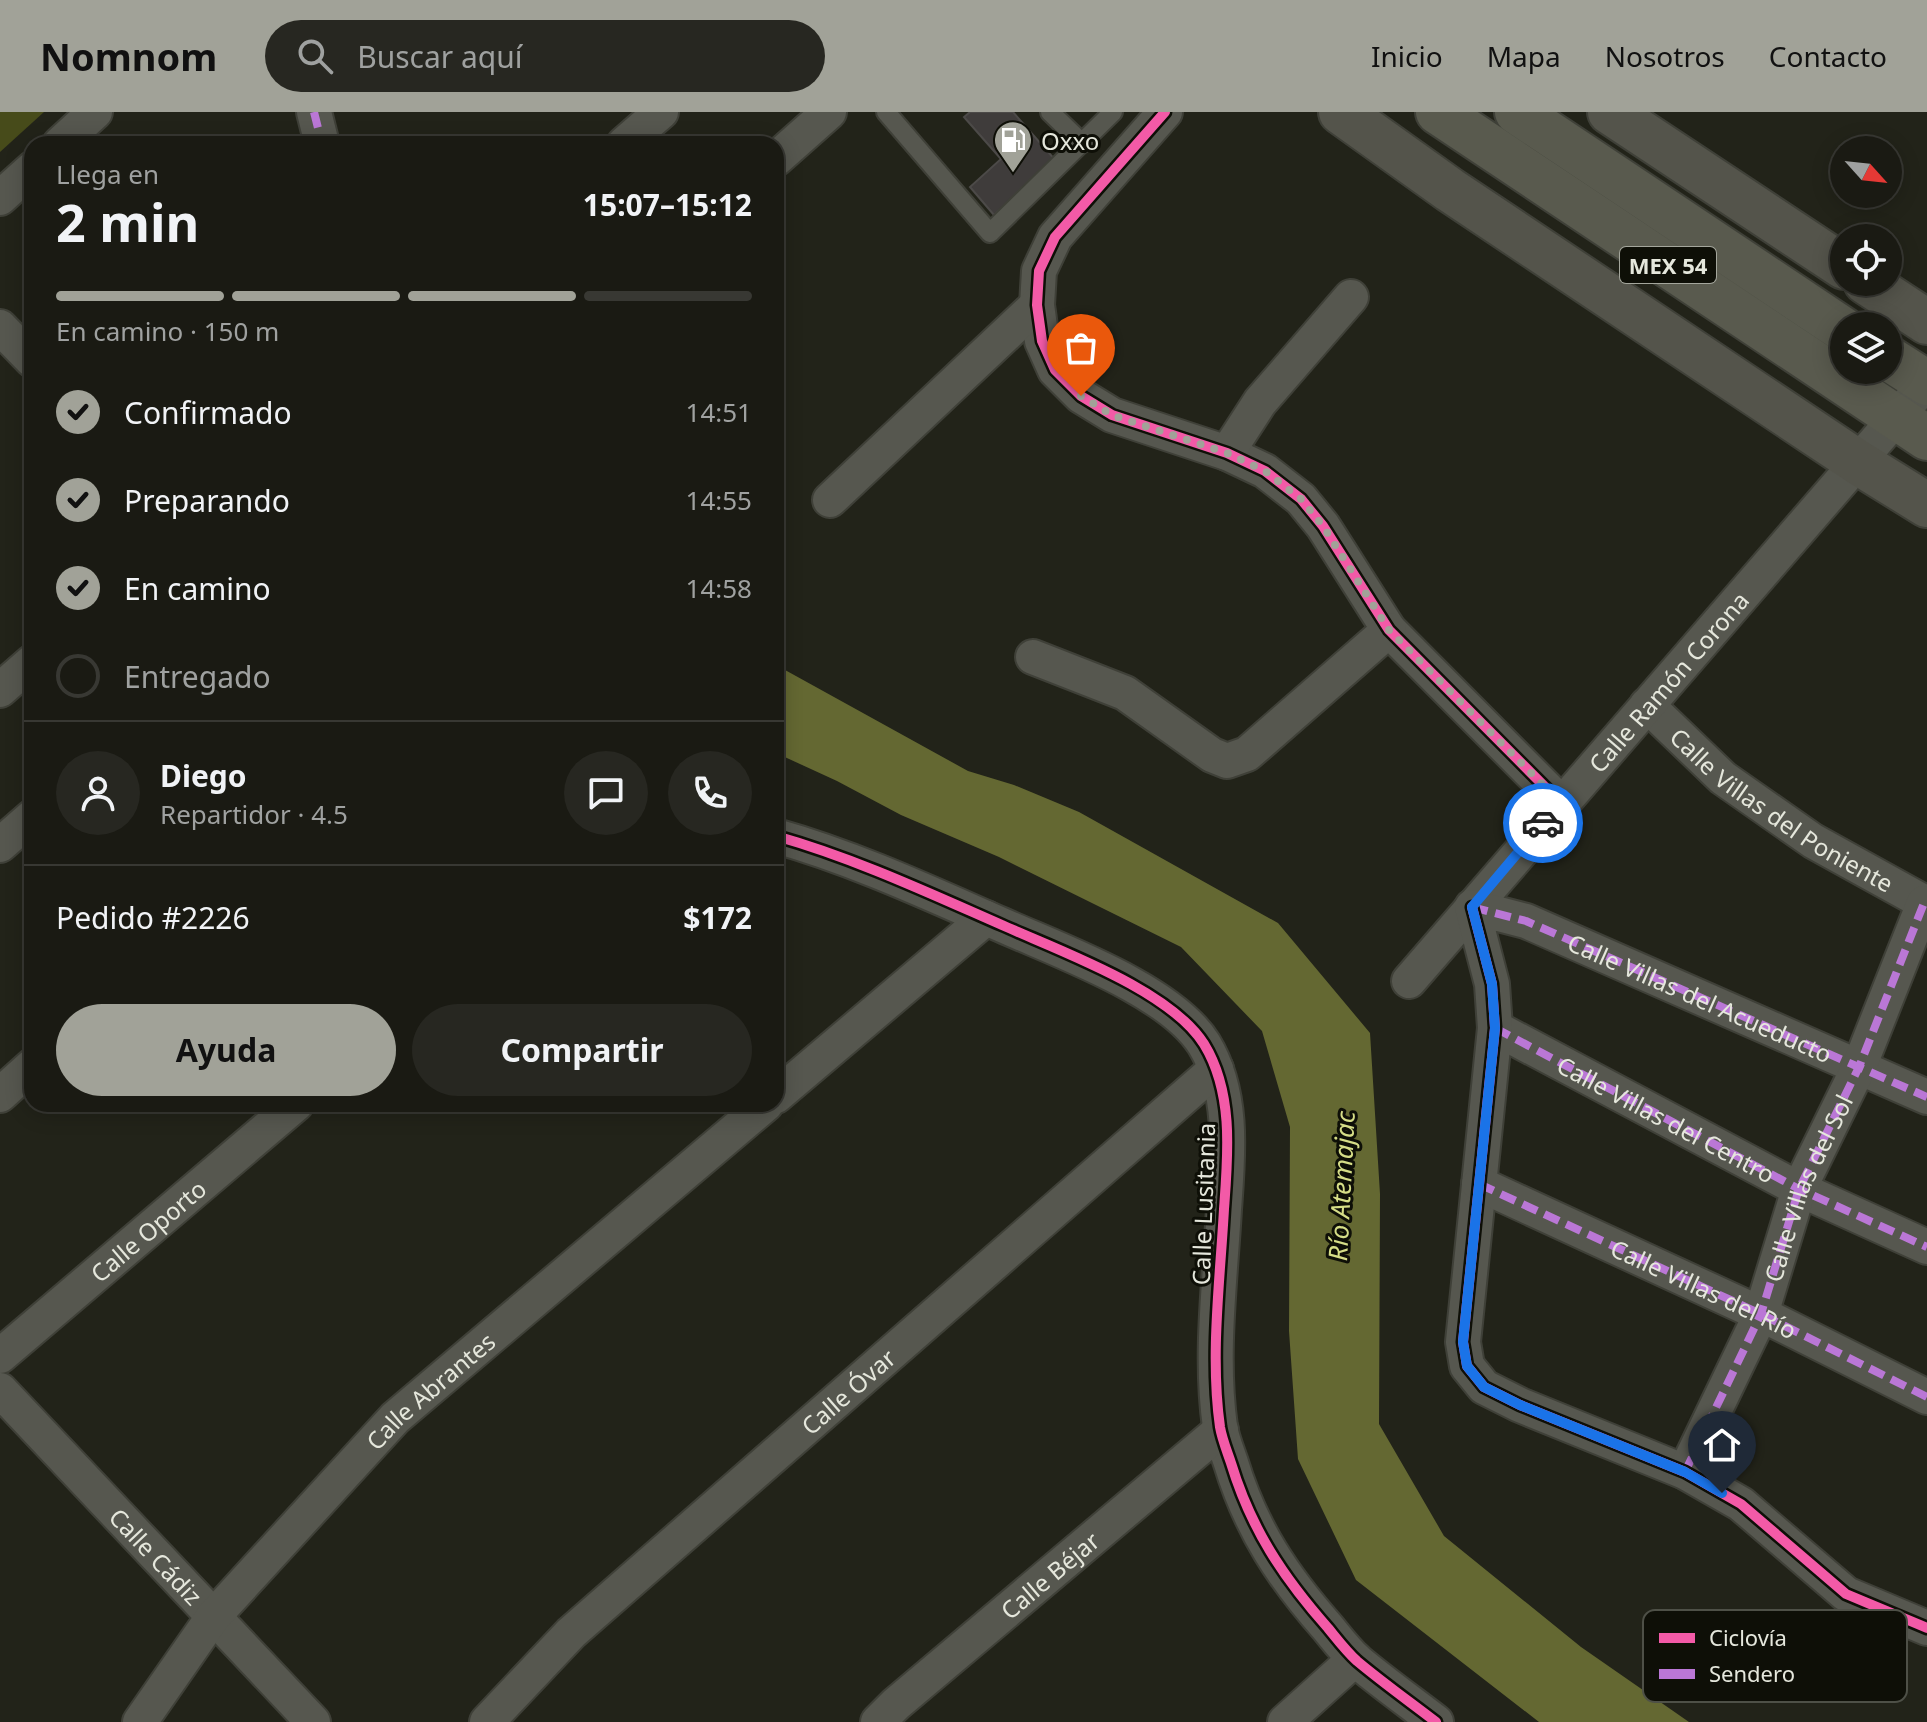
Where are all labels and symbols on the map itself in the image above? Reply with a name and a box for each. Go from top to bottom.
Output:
fuel station icon: Oxxo [992,119,1034,174]
place label: Oxxo [1041,124,1099,157]
north arrow [1830,136,1902,208]
road number: MEX 54 [1620,247,1716,283]
pin [1047,314,1115,396]
street label: Calle Ramón Corona [1581,584,1756,779]
street label: Calle Villas del Poniente [1663,720,1900,899]
courier [1503,783,1583,863]
street label: Calle Villas del Acueducto [1563,925,1838,1070]
street label: Calle Villas del Centro [1552,1048,1781,1190]
street label: Calle Villas del Sol [1755,1088,1860,1286]
water label: Río Atemajac [1319,1110,1363,1262]
street label: Calle Lusitania [1184,1122,1222,1286]
street label: Calle Oporto [83,1172,212,1289]
street label: Calle Villas del Río [1606,1231,1803,1346]
street label: Calle Abrantes [358,1324,502,1456]
street label: Calle Óvar [794,1341,902,1441]
pin [1688,1411,1756,1493]
street label: Calle Cádiz [103,1500,210,1612]
street label: Calle Béjar [993,1524,1106,1626]
legend [1643,1610,1907,1702]
text: Ciclovía [1709,1622,1787,1652]
text: Sendero [1709,1658,1795,1688]

